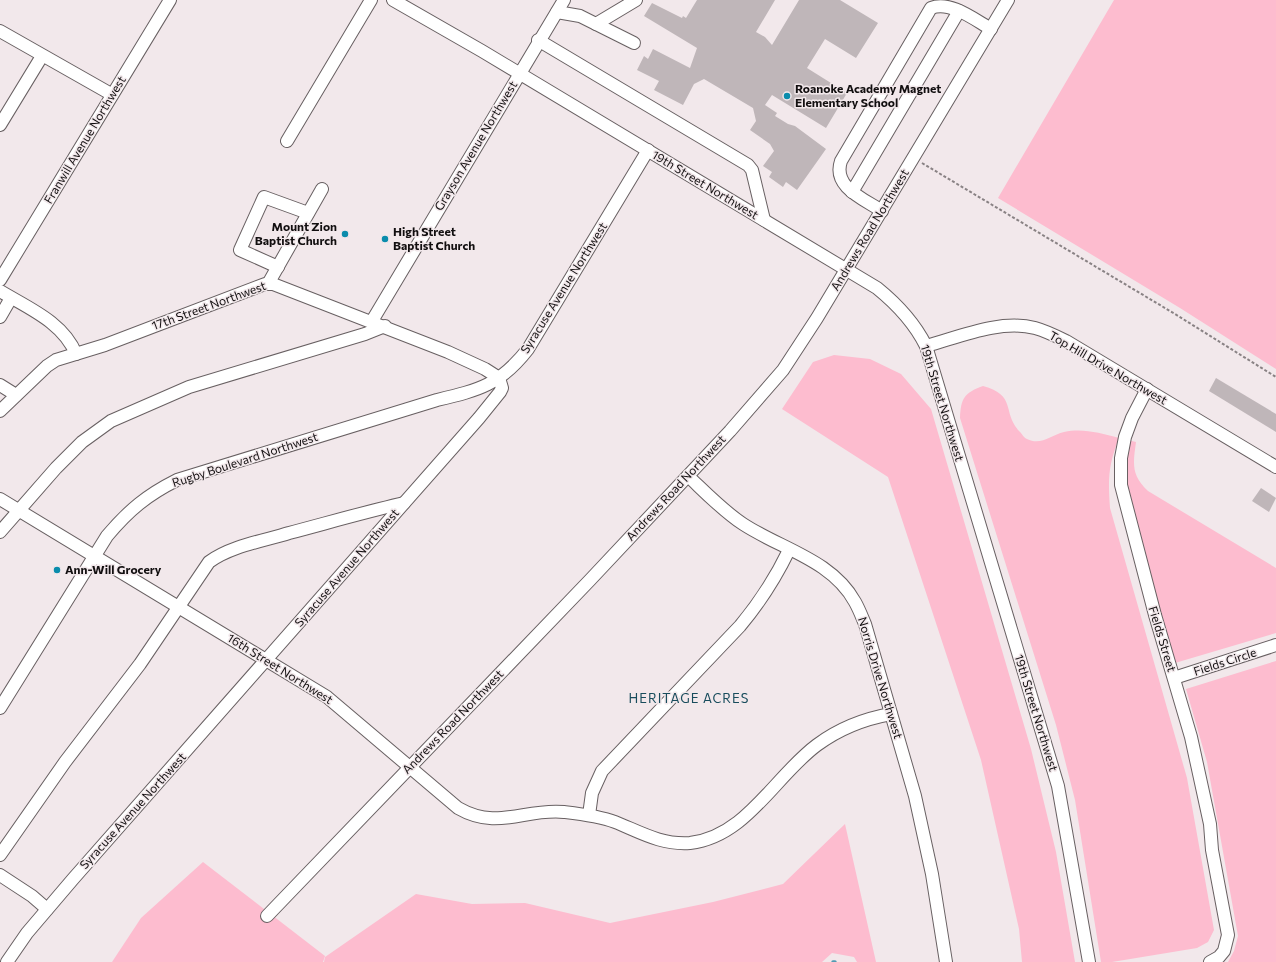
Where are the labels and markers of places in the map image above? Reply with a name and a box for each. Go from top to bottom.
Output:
place label: Roanoke Academy Magnet Elementary School [795,81,941,109]
marker: Roanoke Academy Magnet Elementary School [782,91,792,101]
place label: Mount Zion Baptist Church [255,219,337,247]
place label: High Street Baptist Church [393,224,475,252]
marker: Mount Zion Baptist Church [340,229,350,239]
marker: High Street Baptist Church [380,234,390,244]
place label: Ann-Will Grocery [65,562,162,576]
marker: Ann-Will Grocery [52,565,62,575]

